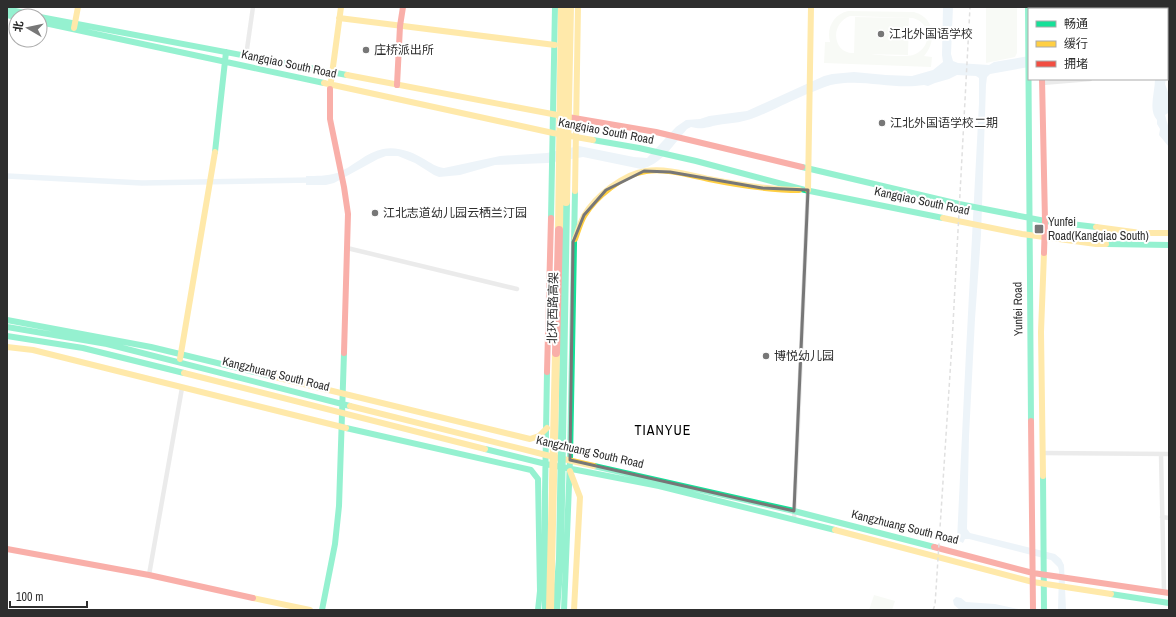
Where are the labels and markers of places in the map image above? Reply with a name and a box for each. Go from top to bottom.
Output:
place label: 江北外国语学校 [889,26,973,42]
marker: 江北外国语学校 [876,29,886,39]
place label: 庄桥派出所 [374,42,434,58]
marker: 庄桥派出所 [361,45,371,55]
place label: 江北外国语学校二期 [890,115,998,131]
marker: 江北外国语学校二期 [877,118,887,128]
place label: 江北志道幼儿园云栖兰汀园 [383,205,527,221]
marker: 江北志道幼儿园云栖兰汀园 [370,208,380,218]
place label: Yunfei Road(Kangqiao South) [1048,214,1149,244]
marker: Yunfei Road(Kangqiao South) [1033,223,1045,235]
place label: 博悦幼儿园 [774,348,834,364]
marker: 博悦幼儿园 [761,351,771,361]

